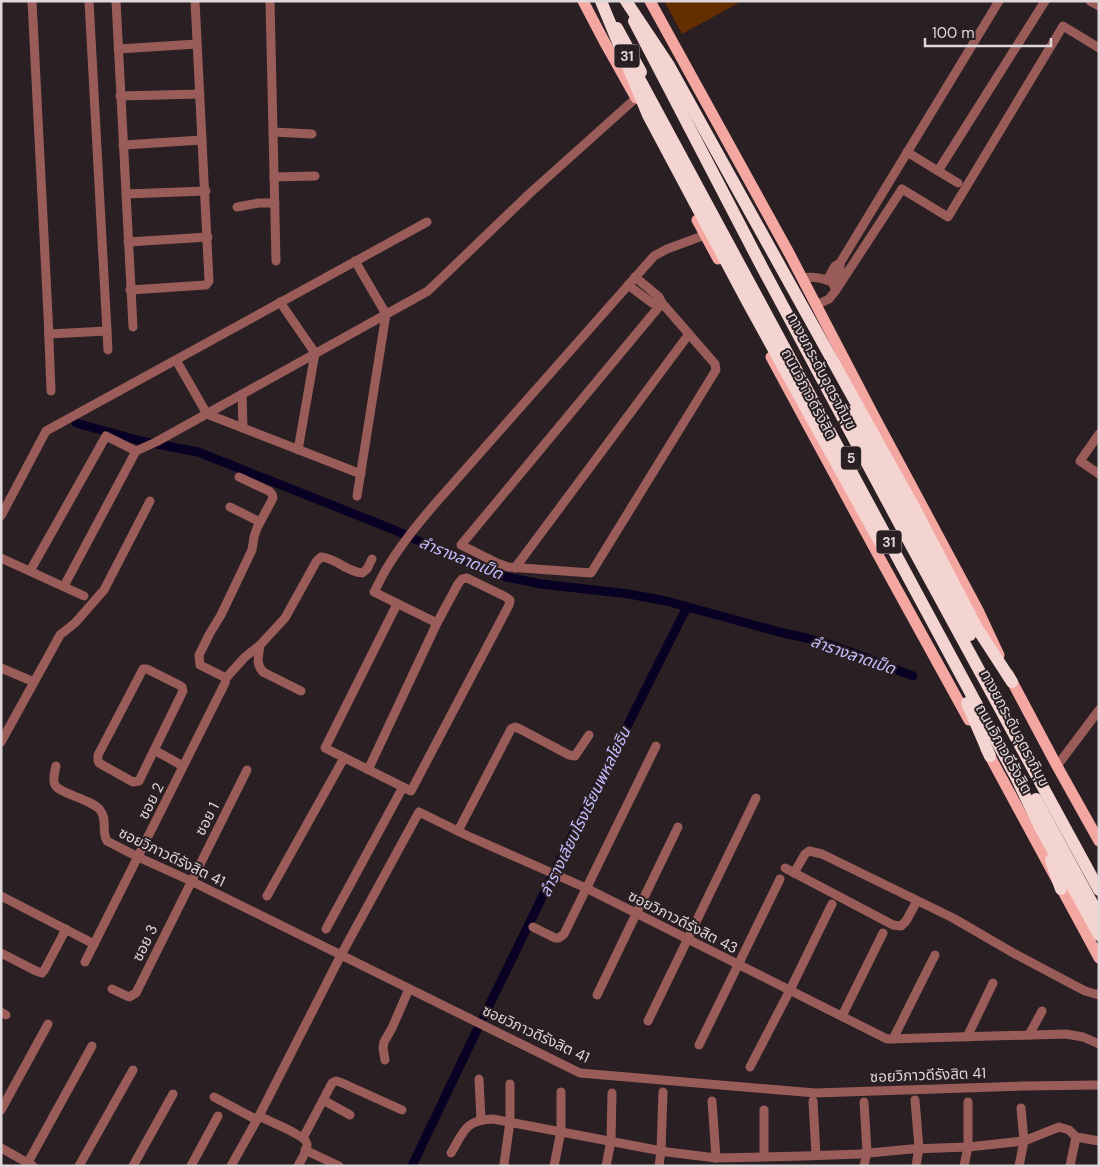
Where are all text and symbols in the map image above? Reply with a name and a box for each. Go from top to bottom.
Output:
scale bar [925,15,1051,47]
text: 100 m [932,23,975,43]
road number: 31 [614,44,640,68]
street label: ทางยกระดับอุตราภิมุข [783,309,861,433]
street label: ถนนวิภาวดีรังสิต [777,345,841,443]
road number: 5 [841,446,861,469]
road number: 31 [876,530,902,554]
water label: ลำรางลาดเป็ด [416,532,507,585]
water label: ลำรางลาดเป็ด [808,631,899,680]
street label: ทางยกระดับอุตราภิมุข [976,666,1054,790]
street label: ถนนวิภาวดีรังสิต [971,700,1037,798]
water label: ลำรางเลียบโรงเรียนพหลโยธิน [535,723,636,900]
street label: ซอย 2 [133,779,169,823]
street label: ซอย 1 [190,799,224,839]
street label: ซอยวิภาวดีรังสิต 41 [115,823,229,891]
street label: ซอยวิภาวดีรังสิต 43 [625,886,741,958]
street label: ซอย 3 [128,921,162,965]
street label: ซอยวิภาวดีรังสิต 41 [479,1000,593,1068]
street label: ซอยวิภาวดีรังสิต 41 [870,1063,986,1087]

